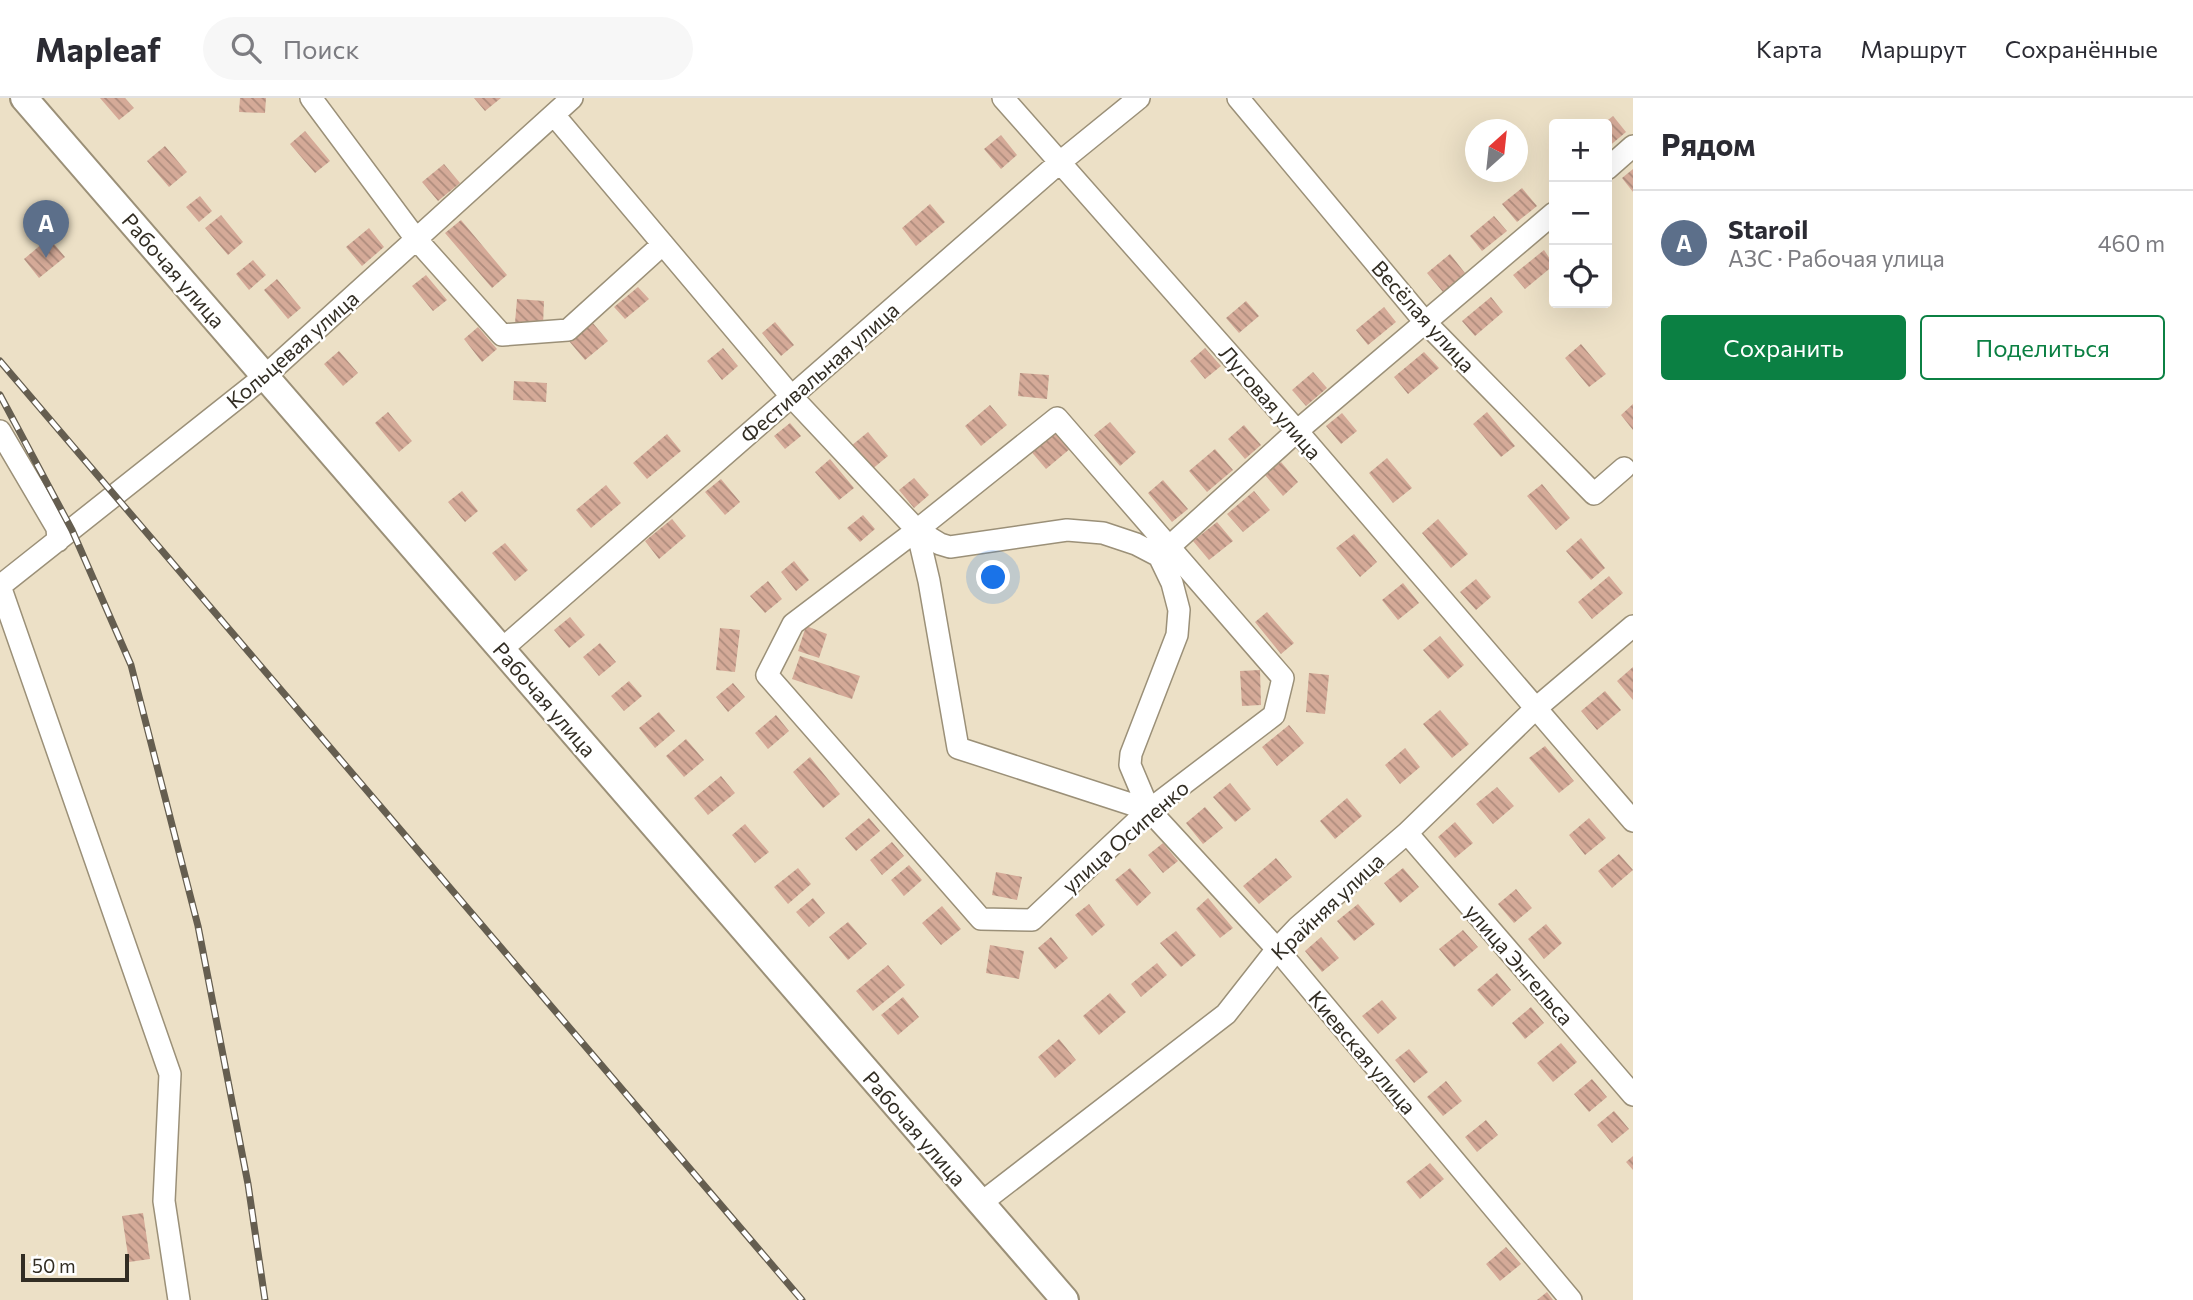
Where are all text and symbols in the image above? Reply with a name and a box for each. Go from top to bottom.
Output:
search box [203,17,693,80]
text: Mapleaf [35,28,161,69]
icon: search [227,29,265,67]
text: Поиск [283,33,359,64]
text: Карта [1756,34,1822,63]
text: Маршрут [1860,34,1967,63]
text: Сохранённые [2005,34,2158,63]
north arrow [1465,119,1528,182]
map controls [1549,119,1612,308]
button: + [1549,119,1612,182]
text: Рядом [1661,125,1755,162]
button: − [1549,182,1612,245]
pin: A [23,200,69,258]
street label: Рабочая улица [117,208,231,332]
text: Staroil [1728,213,1808,244]
text: A [1676,229,1692,257]
text: 460 m [2098,229,2165,257]
text: АЗС · Рабочая улица [1728,244,1945,272]
button: locate [1549,245,1612,308]
street label: Весёлая улица [1367,255,1481,377]
street label: Кольцевая улица [221,285,363,413]
street label: Фестивальная улица [735,296,903,448]
button: Сохранить [1661,315,1906,380]
button: Поделиться [1920,315,2165,380]
street label: Луговая улица [1215,340,1327,464]
your location [976,560,1010,594]
street label: Рабочая улица [488,637,602,761]
street label: улица Осипенко [1057,774,1193,898]
street label: Крайняя улица [1266,847,1388,965]
street label: улица Энгельса [1461,898,1579,1030]
street label: Киевская улица [1304,985,1422,1119]
street label: Рабочая улица [858,1066,972,1190]
scale bar [21,1251,130,1283]
text: 50 m [32,1254,76,1277]

